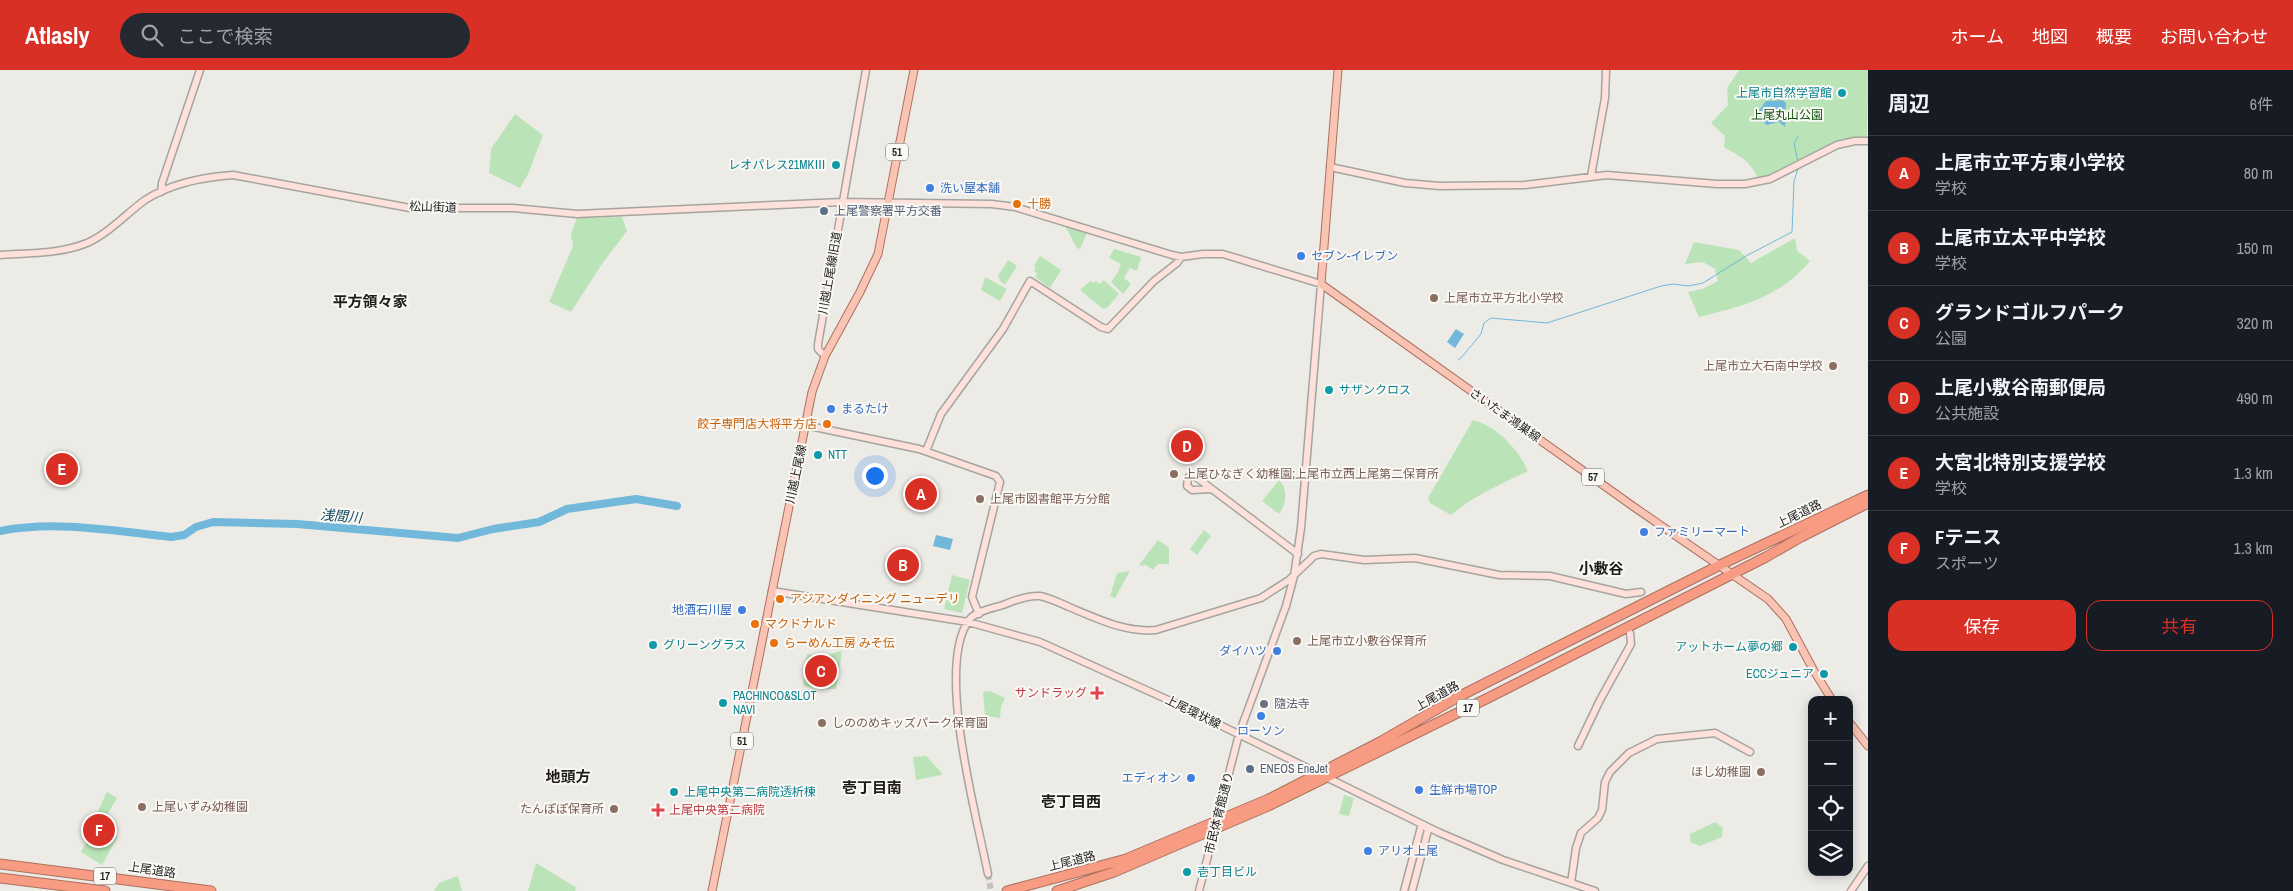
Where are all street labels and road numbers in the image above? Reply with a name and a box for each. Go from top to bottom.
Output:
road number: 51 [886,144,908,160]
street label: 松山街道 [409,198,457,216]
street label: 川越上尾線旧道 [815,230,845,316]
street label: さいたま鴻巣線 [1466,384,1544,446]
street label: 川越上尾線 [782,443,810,505]
road number: 57 [1582,468,1604,486]
street label: 上尾道路 [1774,496,1824,532]
street label: 上尾道路 [1412,677,1462,715]
street label: 上尾環状線 [1163,692,1223,732]
road number: 17 [1457,700,1479,716]
road number: 51 [731,732,753,749]
street label: 市民体育館通り [1201,770,1237,856]
street label: 上尾道路 [1047,847,1097,875]
street label: 上尾道路 [127,859,177,881]
road number: 17 [94,868,116,884]

